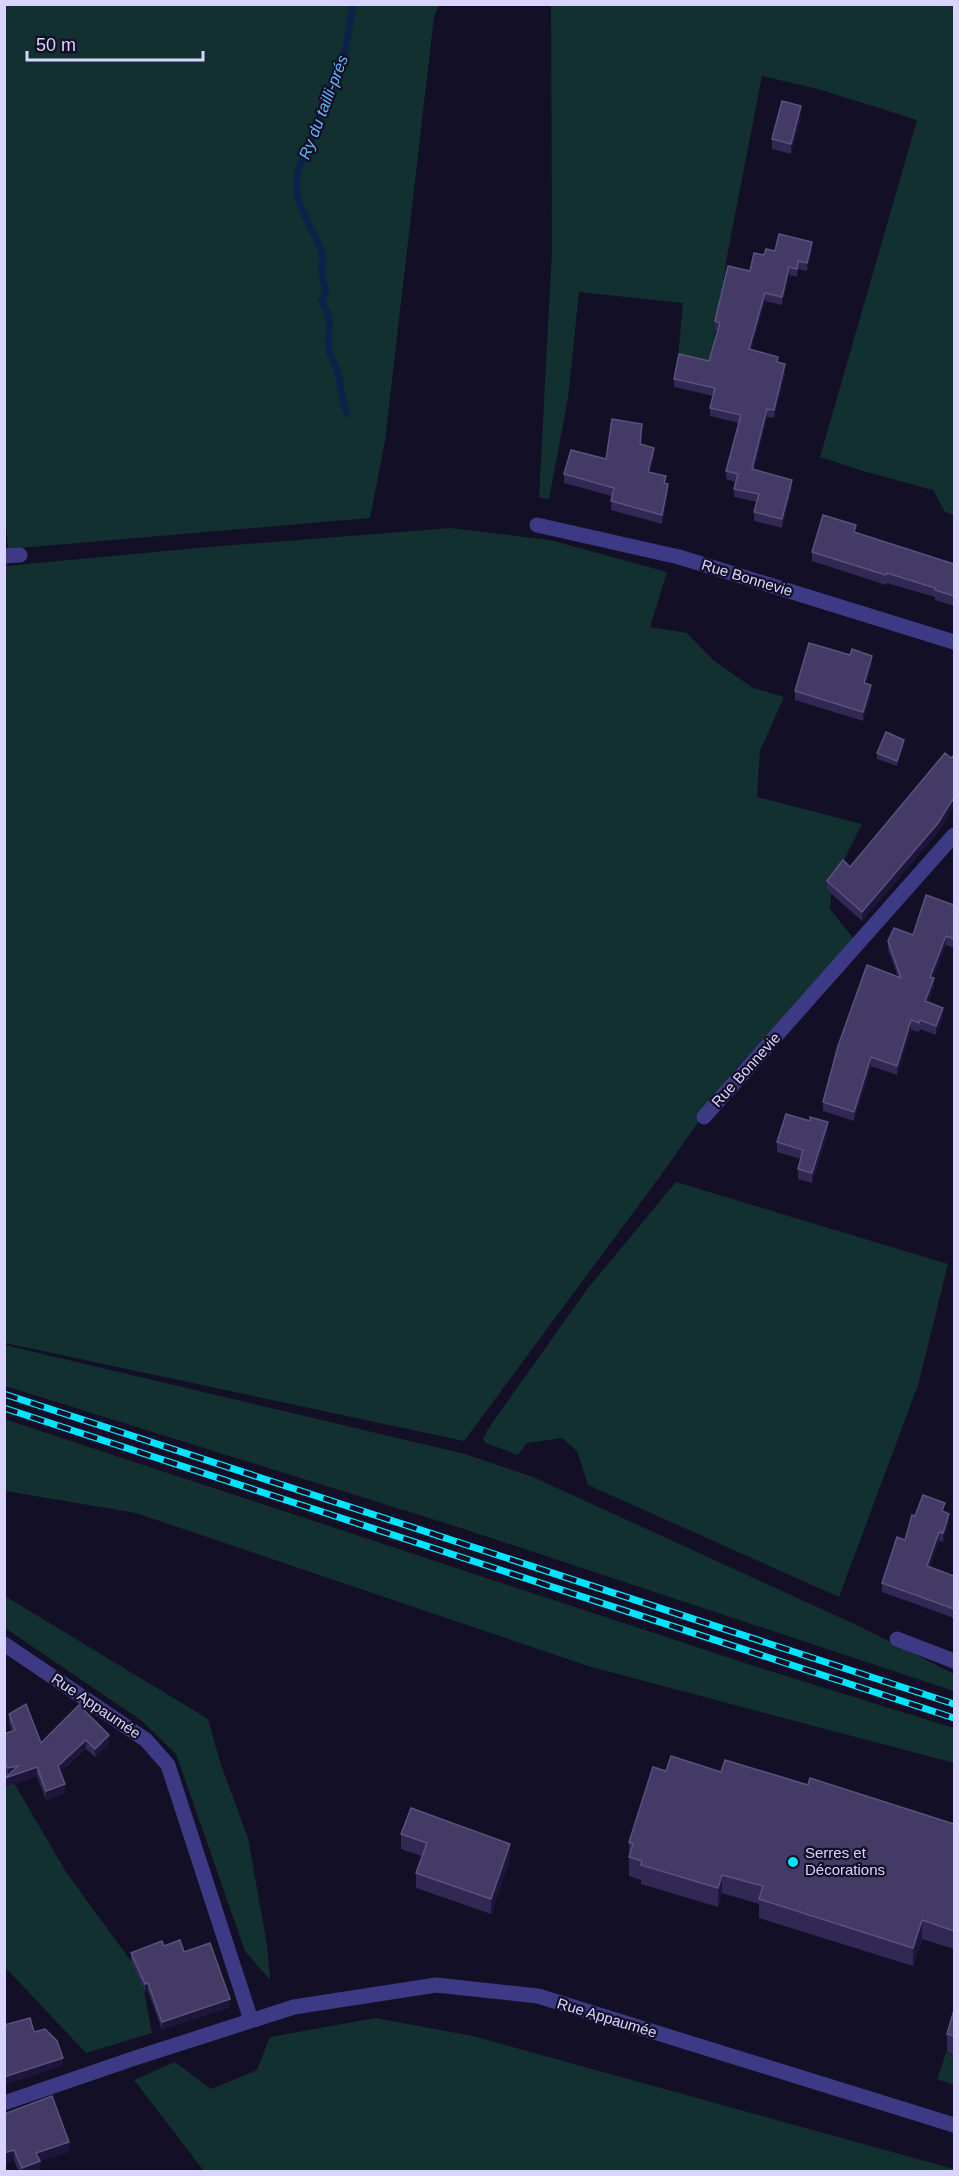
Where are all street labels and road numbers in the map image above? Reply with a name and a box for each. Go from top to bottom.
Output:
street label: Rue Bonnevie [700,556,795,599]
street label: Rue Bonnevie [708,1029,783,1110]
street label: Rue Appaumée [49,1670,144,1742]
street label: Rue Appaumée [555,1994,659,2041]

